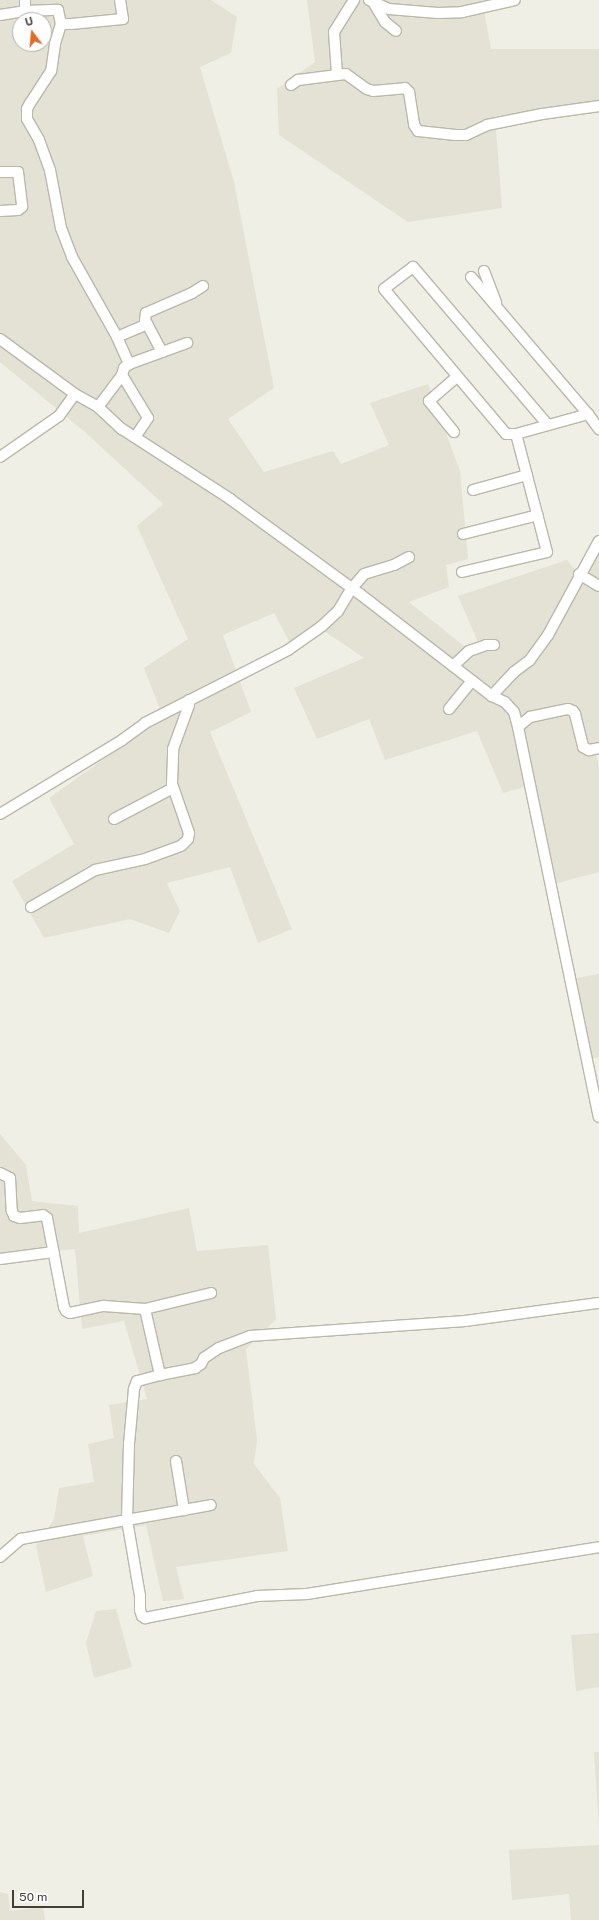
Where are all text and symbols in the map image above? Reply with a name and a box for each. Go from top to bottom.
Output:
north arrow [12,12,52,52]
text: U [23,15,34,28]
scale bar [14,1882,86,1908]
text: 50 m [19,1890,47,1904]

